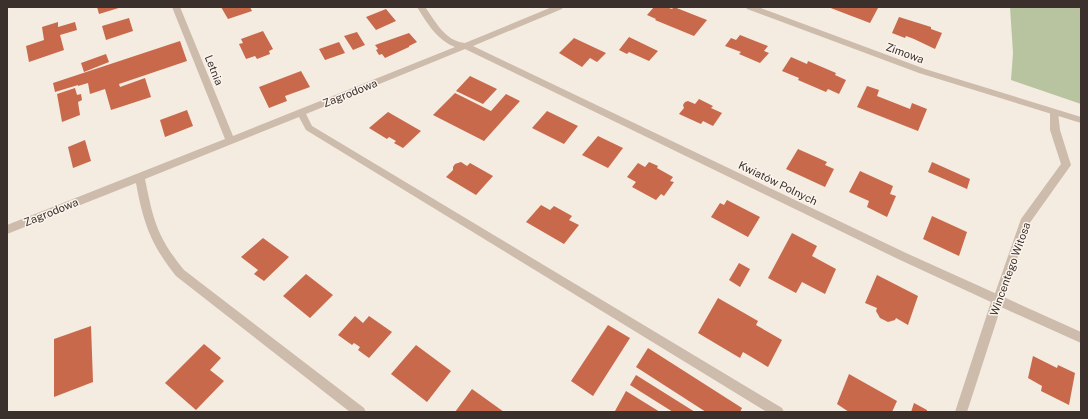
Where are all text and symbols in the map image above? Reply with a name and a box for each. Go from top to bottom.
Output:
street label: Zimowa [884,41,926,65]
street label: Letnia [203,53,225,87]
street label: Zagrodowa [321,77,379,109]
street label: Kwiatów Polnych [737,159,819,207]
street label: Zagrodowa [22,196,80,228]
street label: Wincentego Witosa [987,221,1033,317]

